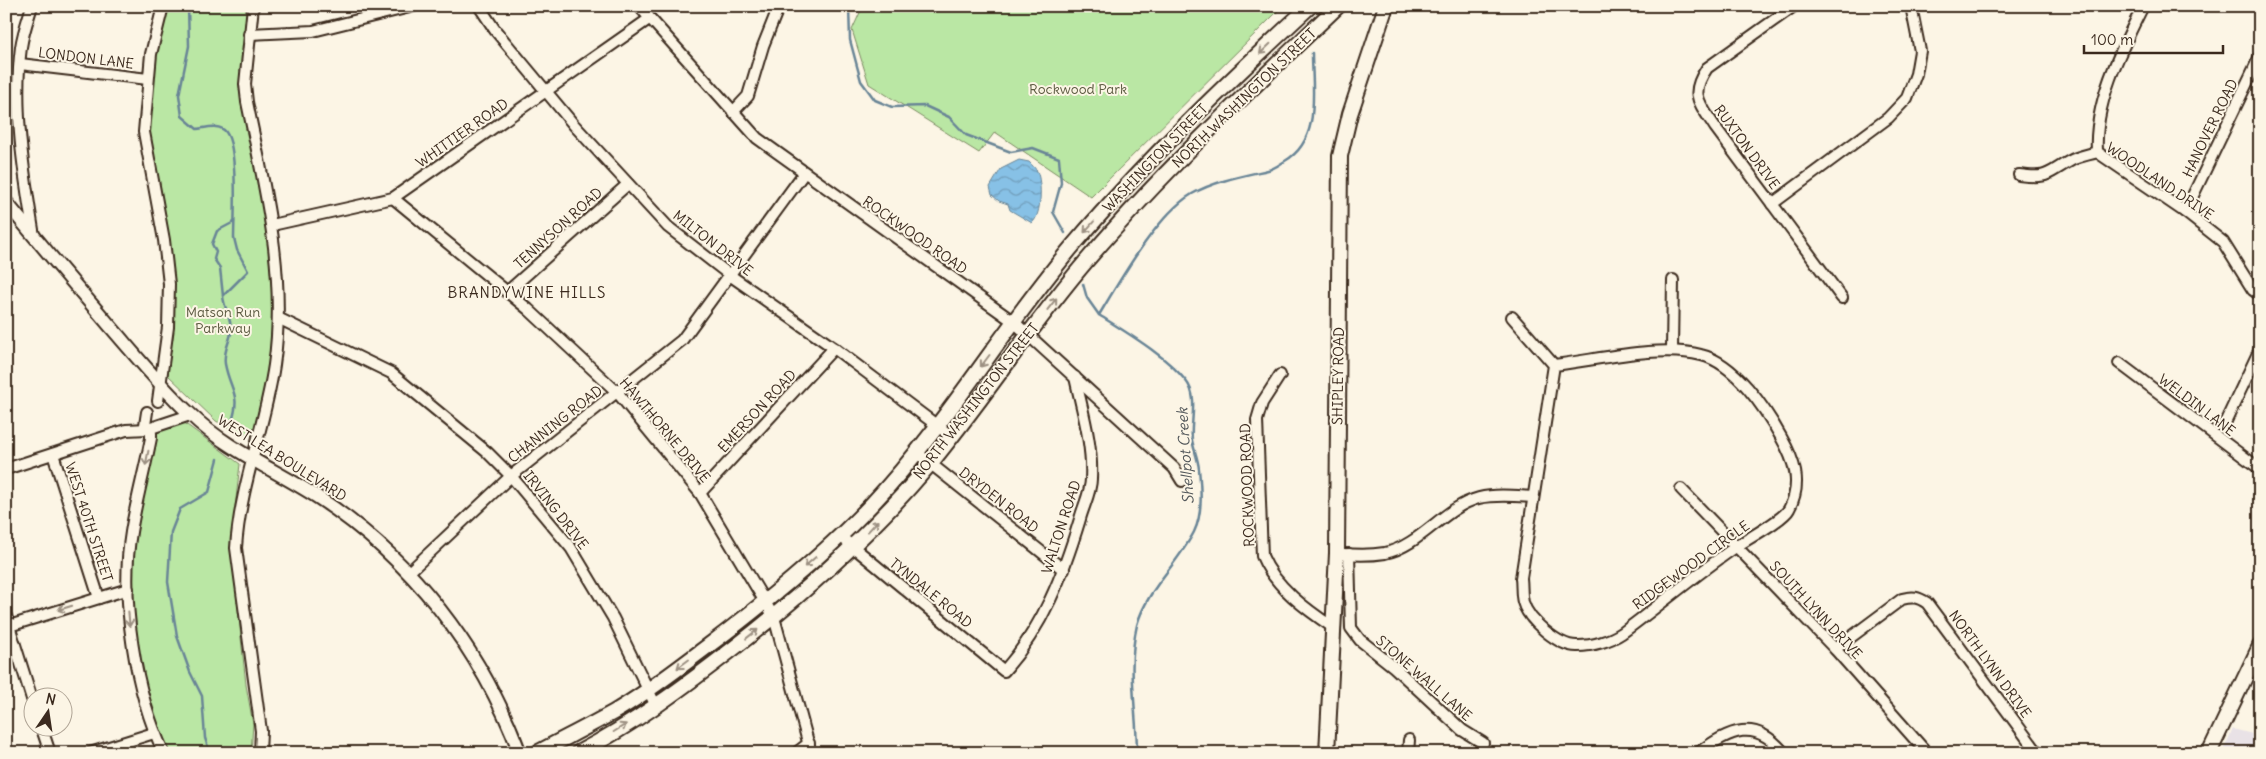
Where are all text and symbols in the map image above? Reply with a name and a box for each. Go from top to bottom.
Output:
scale bar [2084,22,2222,54]
street label: NORTH WASHINGTON STREET [1168,24,1320,172]
text: 100 m [2091,30,2133,49]
street label: LONDON LANE [37,43,135,73]
one-way arrow [1258,43,1271,55]
street label: HANOVER ROAD [2178,76,2242,180]
park label: Rockwood Park [1029,80,1127,98]
street label: WHITTIER ROAD [412,94,512,172]
street label: WASHINGTON STREET [1099,100,1211,216]
street label: RUXTON DRIVE [1710,101,1784,193]
street label: WOODLAND DRIVE [2103,138,2217,224]
street label: TENNYSON ROAD [510,184,606,272]
street label: ROCKWOOD ROAD [859,192,971,278]
street label: MILTON DRIVE [669,206,757,280]
one-way arrow [1083,220,1095,233]
district label: BRANDYWINE HILLS [448,283,606,302]
one-way arrow [1046,298,1057,311]
park label: Matson Run Parkway [186,303,260,337]
street label: NORTH WASHINGTON STREET [909,319,1043,483]
street label: SHIPLEY ROAD [1328,327,1348,425]
one-way arrow [979,354,990,367]
street label: EMERSON ROAD [714,366,800,456]
street label: WELDIN LANE [2155,370,2239,440]
street label: HAWTHORNE DRIVE [616,374,714,486]
street label: CHANNING ROAD [504,381,606,467]
water label: Shellpot Creek [1172,406,1198,505]
street label: WEST LEA BOULEVARD [214,411,350,505]
street label: ROCKWOOD ROAD [1236,423,1258,547]
one-way arrow [142,450,151,466]
street label: WEST 40TH STREET [61,460,117,584]
street label: DRYDEN ROAD [956,463,1043,537]
street label: IRVING DRIVE [520,467,592,553]
street label: WALTON ROAD [1037,478,1085,576]
street label: RIDGEWOOD CIRCLE [1629,517,1753,613]
one-way arrow [868,519,879,532]
street label: TYNDALE ROAD [886,554,976,632]
one-way arrow [803,557,816,568]
street label: SOUTH LYNN DRIVE [1766,557,1866,663]
one-way arrow [57,604,73,614]
street label: NORTH LYNN DRIVE [1945,607,2035,721]
one-way arrow [125,610,134,626]
one-way arrow [746,628,759,639]
street label: STONE WALL LANE [1372,631,1476,725]
one-way arrow [677,659,690,670]
north arrow [22,686,72,736]
text: N [44,689,58,709]
one-way arrow [613,723,627,733]

